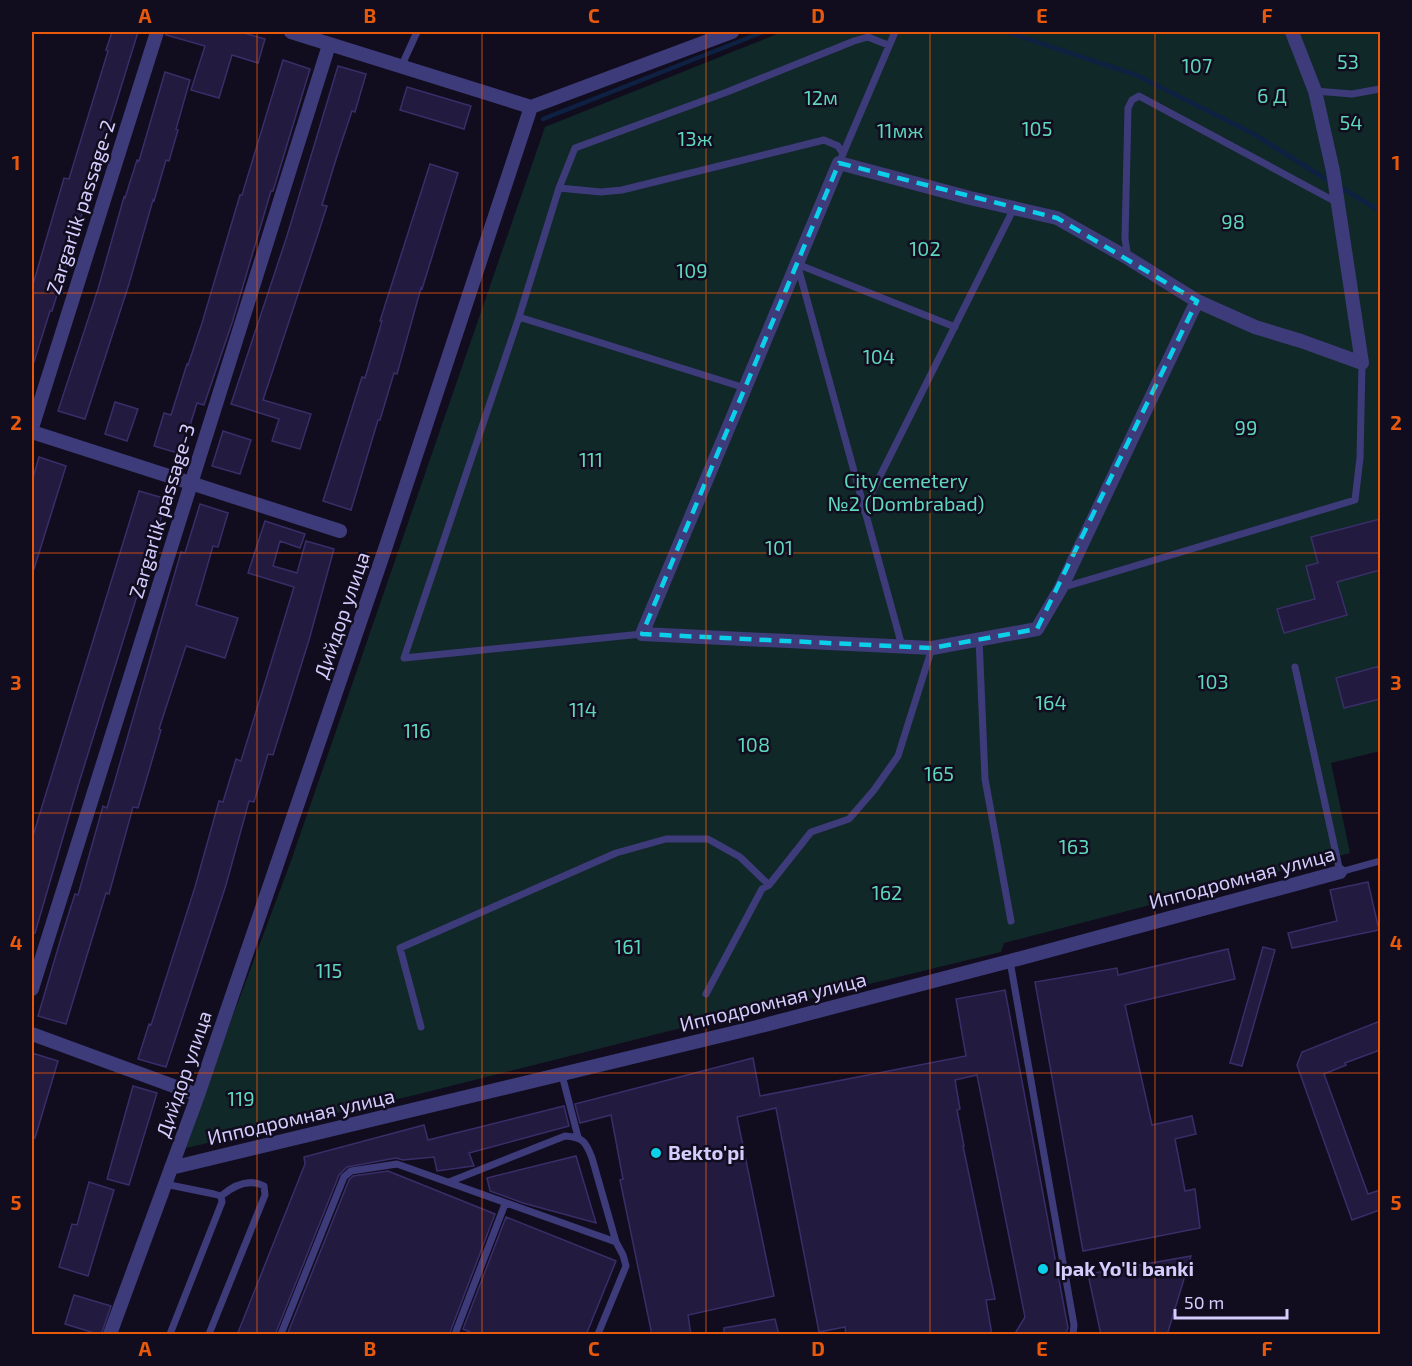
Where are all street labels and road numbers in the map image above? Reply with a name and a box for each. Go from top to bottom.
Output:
street label: Zargarlik passage-2 [41,117,120,297]
street label: Zargarlik passage-3 [123,420,199,601]
street label: Дийдор улица [308,548,375,682]
street label: Ипподромная улица [1146,841,1338,914]
street label: Ипподромная улица [677,966,869,1037]
street label: Дийдор улица [150,1007,217,1141]
street label: Ипподромная улица [205,1083,397,1150]

